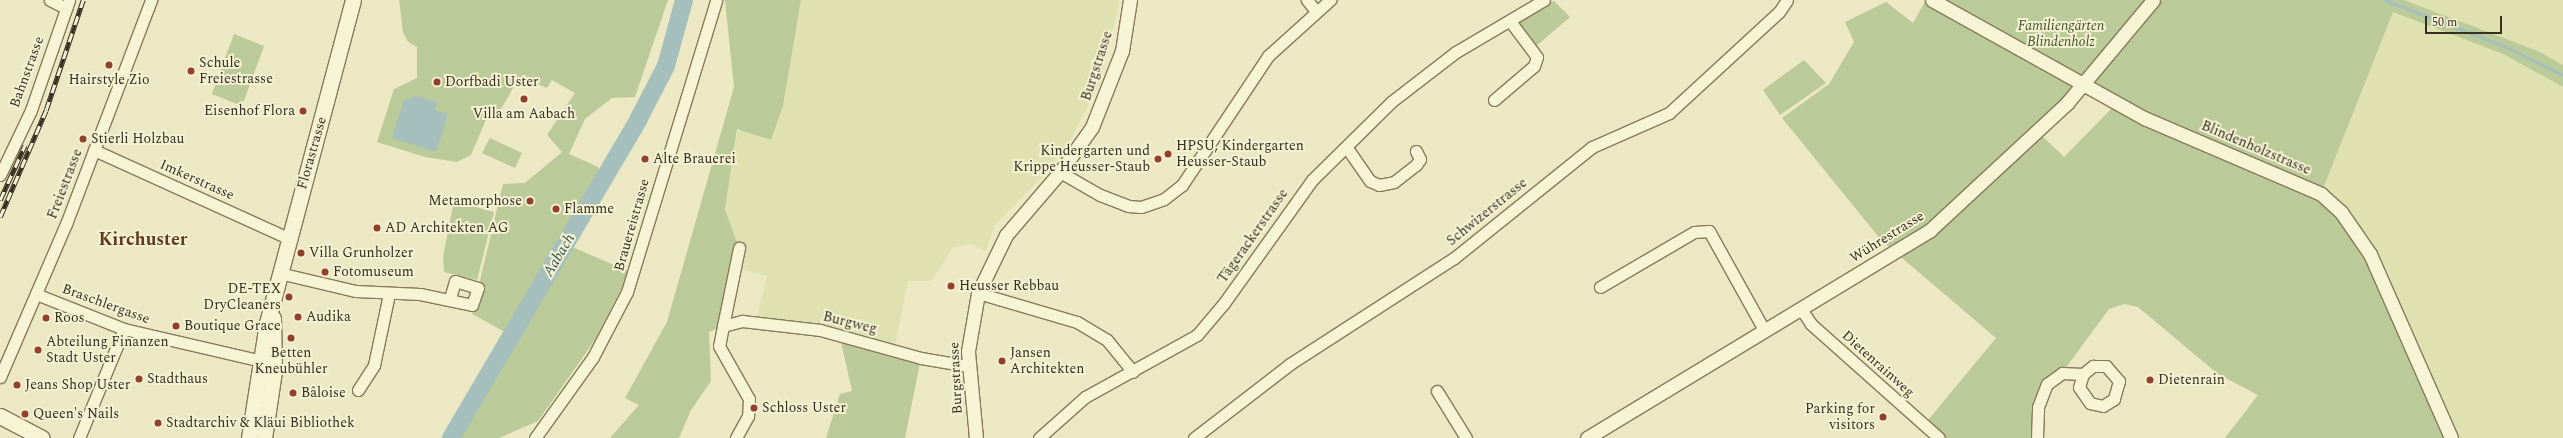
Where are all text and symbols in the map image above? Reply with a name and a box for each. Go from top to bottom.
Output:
scale bar [2427,8,2504,34]
text: 50 m [2432,13,2457,32]
park label: Familiengärten Blindenholz [2018,18,2104,50]
street label: Burgstrasse [1078,29,1116,103]
street label: Bahnstrasse [6,34,48,110]
place label: Schule Freiestrasse [199,55,273,88]
marker: Hairstyle Zio [104,60,114,70]
marker: Schule Freiestrasse [186,66,196,76]
place label: Hairstyle Zio [68,72,150,88]
place label: Dorfbadi Uster [445,74,539,90]
marker: Dorfbadi Uster [432,77,442,87]
marker: Villa am Aabach [519,94,529,104]
place label: Eisenhof Flora [204,103,295,119]
marker: Eisenhof Flora [298,106,308,116]
place label: Villa am Aabach [473,106,575,122]
street label: Florastrasse [294,115,330,191]
street label: Blindenholzstrasse [2199,117,2313,179]
place label: Stierli Holzbau [91,131,184,147]
marker: Stierli Holzbau [78,134,88,144]
place label: HPSU, Kindergarten Heusser-Staub [1176,138,1304,170]
place label: Kindergarten und Krippe Heusser-Staub [1013,143,1150,176]
street label: Freiestrasse [44,146,86,222]
marker: HPSU, Kindergarten Heusser-Staub [1163,149,1173,159]
place label: Alte Brauerei [653,151,736,167]
marker: Alte Brauerei [640,154,650,164]
marker: Kindergarten und Krippe Heusser-Staub [1153,154,1163,164]
street label: Imkerstrasse [157,156,237,204]
street label: Schwizerstrasse [1443,174,1531,250]
street label: Brauereistrasse [611,177,653,273]
street label: Tägerackerstrasse [1214,186,1292,286]
place label: Metamorphose [428,193,522,209]
marker: Metamorphose [525,196,535,206]
place label: Flamme [564,201,614,217]
marker: Flamme [551,204,561,214]
street label: Wührestrasse [1847,208,1927,266]
place label: AD Architekten AG [385,220,509,236]
marker: AD Architekten AG [372,223,382,233]
district label: Kirchuster [99,229,187,251]
water label: Aabach [539,230,579,280]
place label: Villa Grunholzer [309,245,413,261]
marker: Villa Grunholzer [296,248,306,258]
place label: Fotomuseum [333,264,414,280]
marker: Fotomuseum [320,267,330,277]
place label: Heusser Rebbau [959,278,1059,294]
street label: Braschlergasse [60,280,152,328]
place label: DE-TEX DryCleaners [203,281,281,314]
marker: Heusser Rebbau [946,281,956,291]
marker: DE-TEX DryCleaners [284,292,294,302]
street label: Burgweg [821,308,879,338]
place label: Audika [306,309,351,325]
place label: Roos [54,310,84,326]
marker: Audika [293,312,303,322]
marker: Roos [41,313,51,323]
place label: Boutique Grace [184,318,281,334]
marker: Boutique Grace [171,321,181,331]
street label: Dietenrainweg [1838,327,1918,401]
marker: Betten Kneubühler [286,333,296,343]
place label: Abteilung Finanzen Stadt Uster [46,334,169,366]
street label: Burgstrasse [946,341,966,415]
marker: Abteilung Finanzen Stadt Uster [33,345,43,355]
place label: Betten Kneubühler [254,345,328,378]
place label: Jansen Architekten [1010,345,1084,378]
marker: Jansen Architekten [997,356,1007,366]
place label: Stadthaus [147,371,208,387]
place label: Dietenrain [2158,372,2225,388]
marker: Stadthaus [134,374,144,384]
marker: Dietenrain [2145,375,2155,385]
place label: Jeans Shop Uster [25,377,130,393]
marker: Jeans Shop Uster [12,380,22,390]
place label: Bâloise [301,385,346,401]
marker: Bâloise [288,388,298,398]
place label: Schloss Uster [762,400,846,416]
place label: Parking for visitors [1805,401,1875,434]
marker: Schloss Uster [749,403,759,413]
place label: Queen's Nails [33,406,119,422]
marker: Queen's Nails [20,409,30,419]
marker: Parking for visitors [1878,412,1888,422]
place label: Stadtarchiv & Kläui Bibliothek [166,415,355,431]
marker: Stadtarchiv & Kläui Bibliothek [153,418,163,428]

